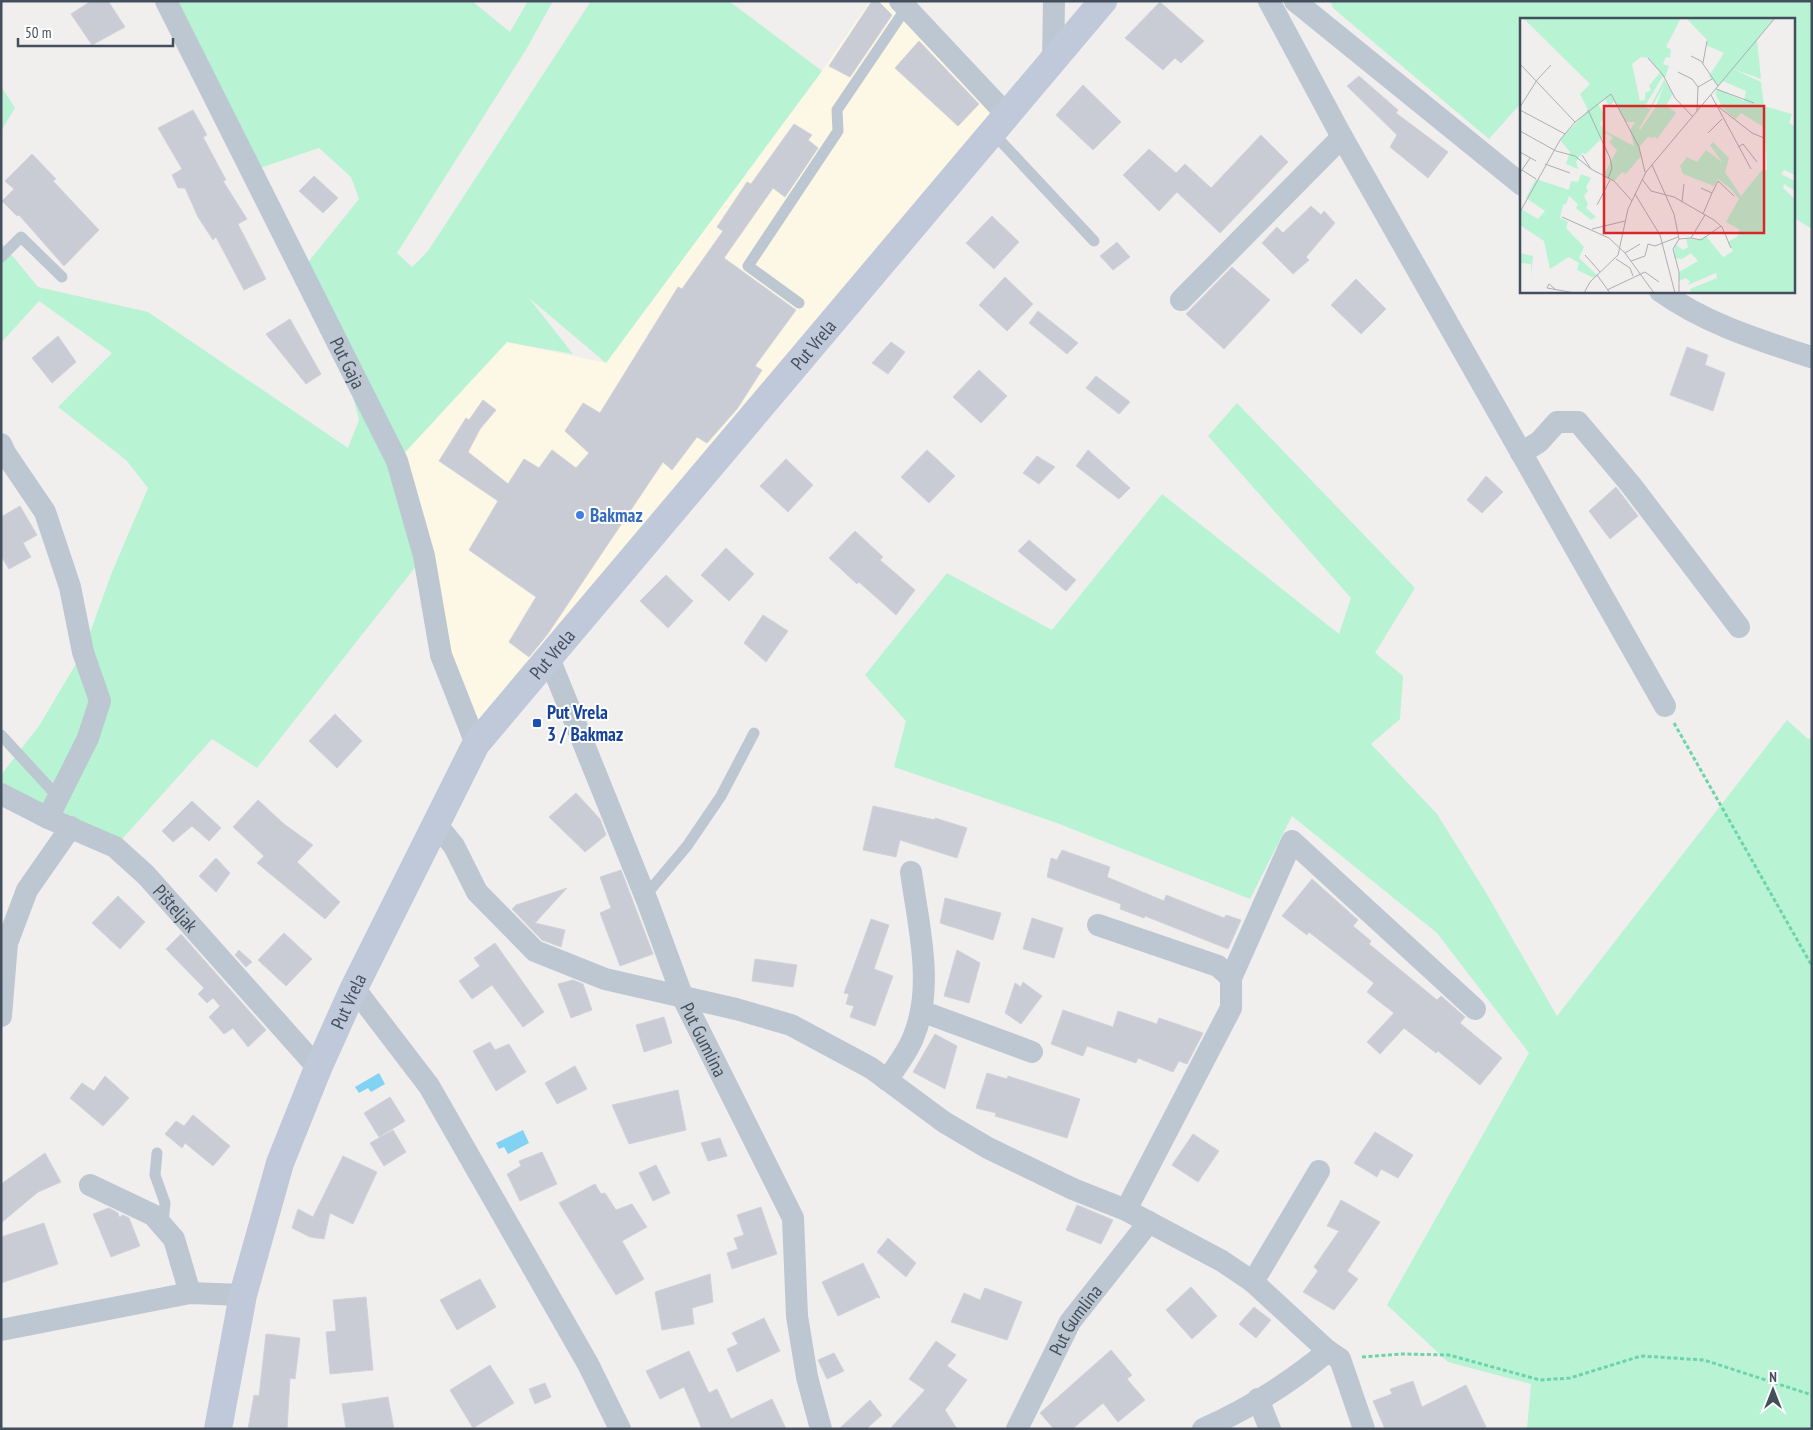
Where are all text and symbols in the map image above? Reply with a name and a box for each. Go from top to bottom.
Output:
scale bar [18,15,172,47]
inset map [1520,18,1796,292]
text: 50 m [25,23,51,42]
street label: Put Vrela [785,314,841,374]
street label: Put Gaja [325,333,371,393]
place label: Bakmaz [590,503,643,527]
marker: Bakmaz [574,509,586,521]
street label: Put Vrela [524,624,580,684]
place label: Put Vrela 3 / Bakmaz [547,700,623,746]
marker: Put Vrela 3 / Bakmaz [531,717,543,729]
street label: Pišteljak [148,879,203,937]
street label: Put Vrela [325,969,371,1033]
street label: Put Gumlina [675,998,732,1081]
street label: Put Gumlina [1044,1280,1107,1359]
north arrow [1748,1365,1798,1415]
text: N [1769,1368,1777,1386]

